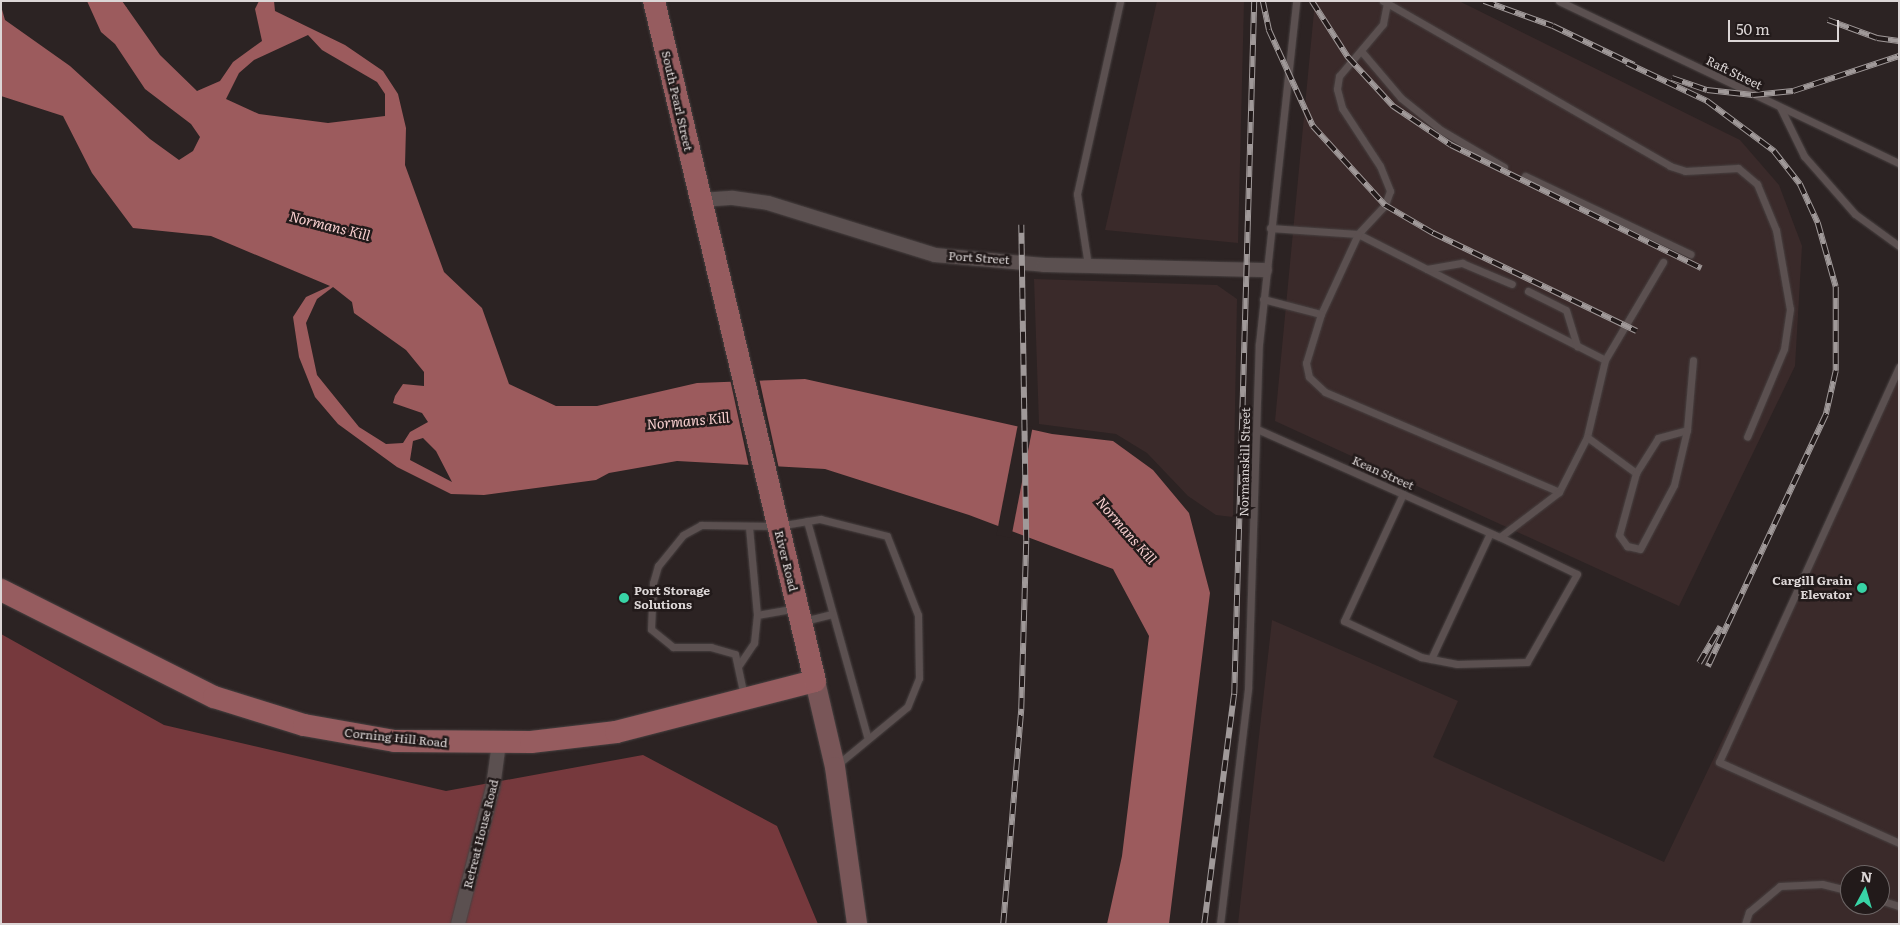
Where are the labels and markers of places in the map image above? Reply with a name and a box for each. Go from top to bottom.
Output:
place label: Cargill Grain Elevator [1772,574,1852,602]
marker: Cargill Grain Elevator [1856,582,1868,594]
place label: Port Storage Solutions [634,584,710,612]
marker: Port Storage Solutions [618,592,630,604]

